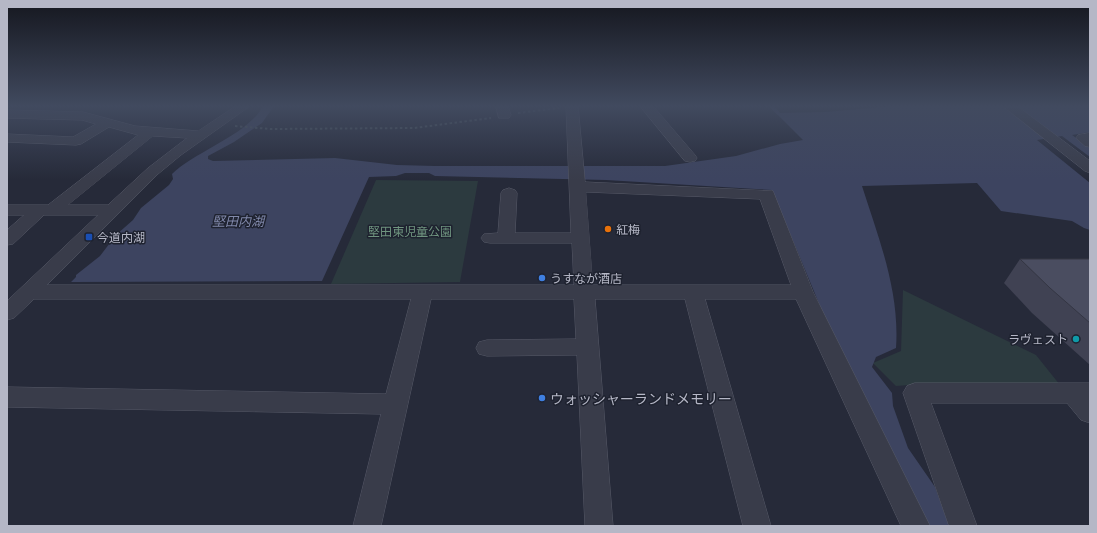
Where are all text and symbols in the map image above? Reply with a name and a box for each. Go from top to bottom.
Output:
water label: 堅田内湖 [212,212,266,230]
place label: 紅梅 [616,221,640,238]
park label: 堅田東児童公園 [368,223,452,240]
marker: 紅梅 [603,224,613,234]
place label: 今道内湖 [97,229,145,246]
marker: 今道内湖 [84,232,94,242]
place label: うすなが酒店 [550,270,622,287]
marker: うすなが酒店 [537,273,547,283]
place label: ラヴェスト [1008,331,1068,348]
marker: ラヴェスト [1071,334,1081,344]
place label: ウォッシャーランドメモリー [550,389,732,408]
marker: ウォッシャーランドメモリー [537,393,547,403]

